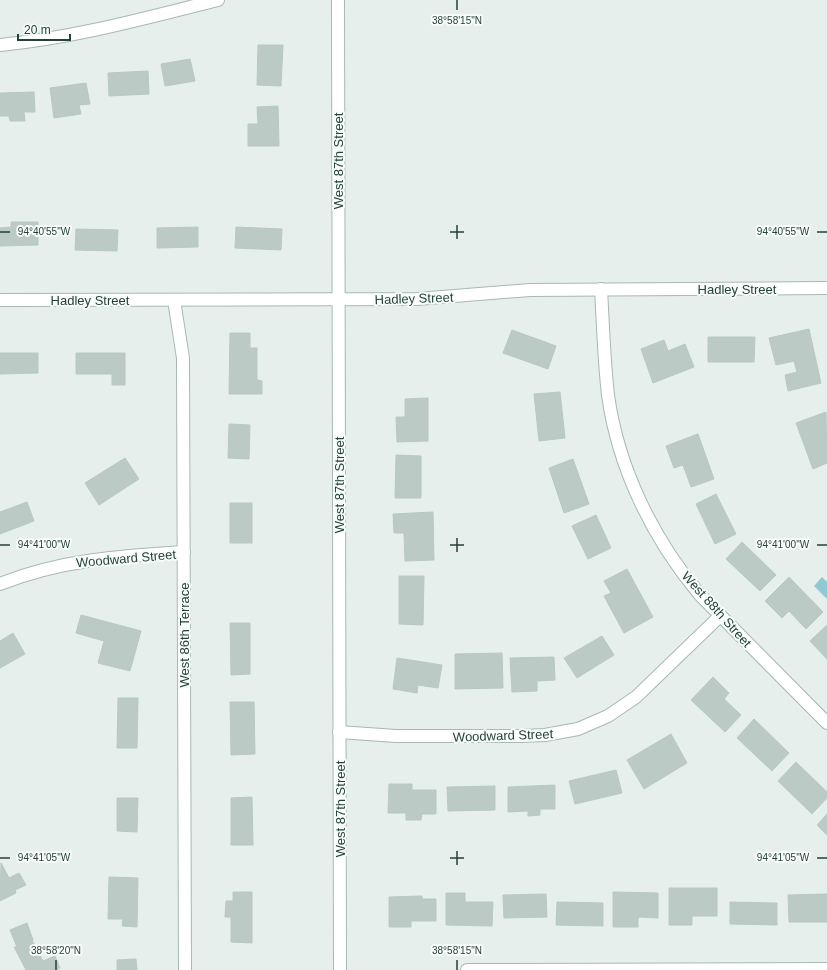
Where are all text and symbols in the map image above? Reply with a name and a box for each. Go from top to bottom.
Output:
text: 38°58'15"N [432,15,482,26]
scale bar [18,16,70,42]
text: 20 m [24,23,51,37]
street label: West 87th Street [331,112,346,209]
text: 94°40'55"W [18,226,71,237]
text: 94°40'55"W [757,226,810,237]
street label: Hadley Street [698,282,777,297]
street label: Hadley Street [374,290,454,307]
street label: Hadley Street [51,293,130,308]
street label: West 87th Street [332,436,347,533]
text: 94°41'00"W [18,539,71,550]
text: 94°41'00"W [757,539,810,550]
street label: Woodward Street [75,547,177,570]
street label: West 88th Street [679,568,755,651]
street label: West 86th Terrace [177,582,192,688]
street label: Woodward Street [453,726,554,745]
street label: West 87th Street [333,760,348,857]
text: 94°41'05"W [18,852,71,863]
text: 94°41'05"W [757,852,810,863]
text: 38°58'20"N [31,945,81,956]
text: 38°58'15"N [432,945,482,956]

